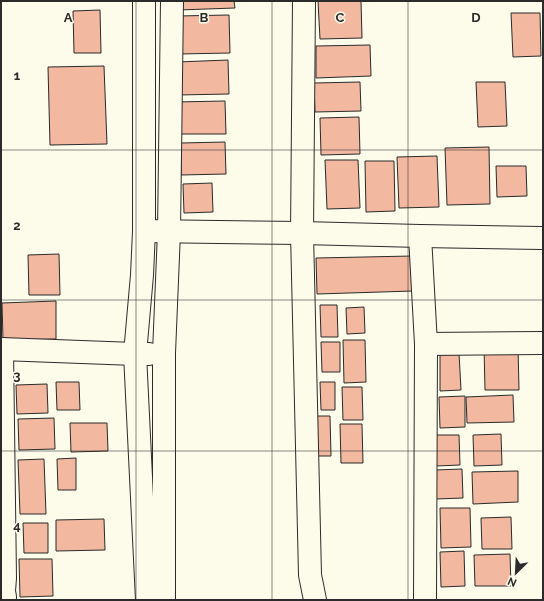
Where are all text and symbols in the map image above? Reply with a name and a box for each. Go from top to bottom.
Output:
text: A [64,10,73,25]
text: B [200,10,209,25]
text: C [336,10,345,25]
text: D [471,10,481,25]
text: 1 [14,68,21,83]
text: 2 [13,218,21,233]
text: 3 [13,368,21,383]
text: 4 [13,518,21,533]
north arrow [496,553,536,593]
text: N [506,574,519,589]

